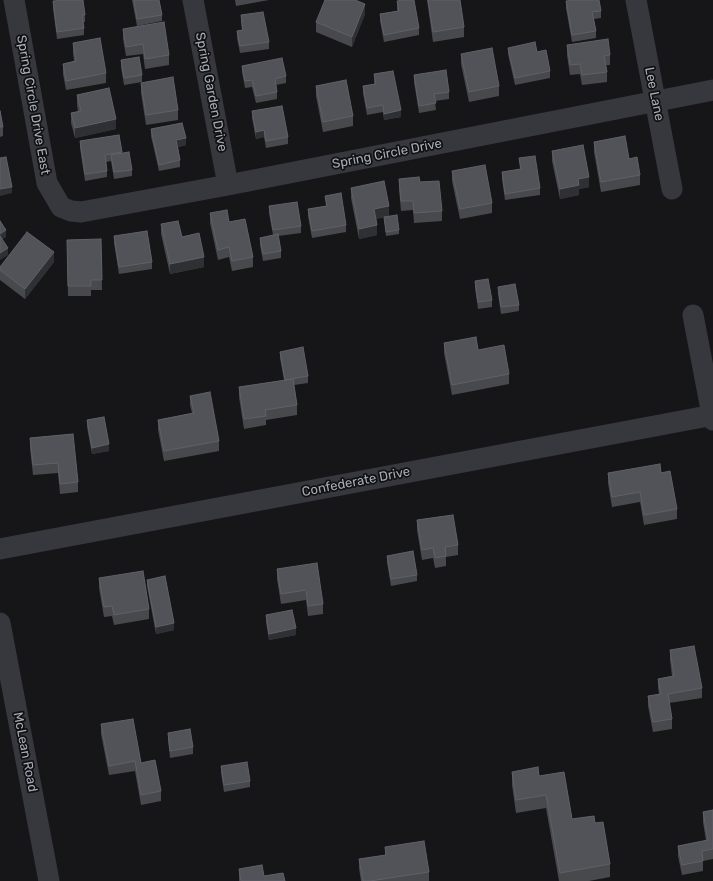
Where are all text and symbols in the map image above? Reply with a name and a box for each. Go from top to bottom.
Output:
street label: Spring Garden Drive [192,31,230,153]
street label: Spring Circle Drive East [13,34,53,176]
street label: Lee Lane [641,66,667,122]
street label: Spring Circle Drive [331,136,443,172]
street label: Confederate Drive [301,464,411,500]
street label: McLean Road [10,711,40,793]

